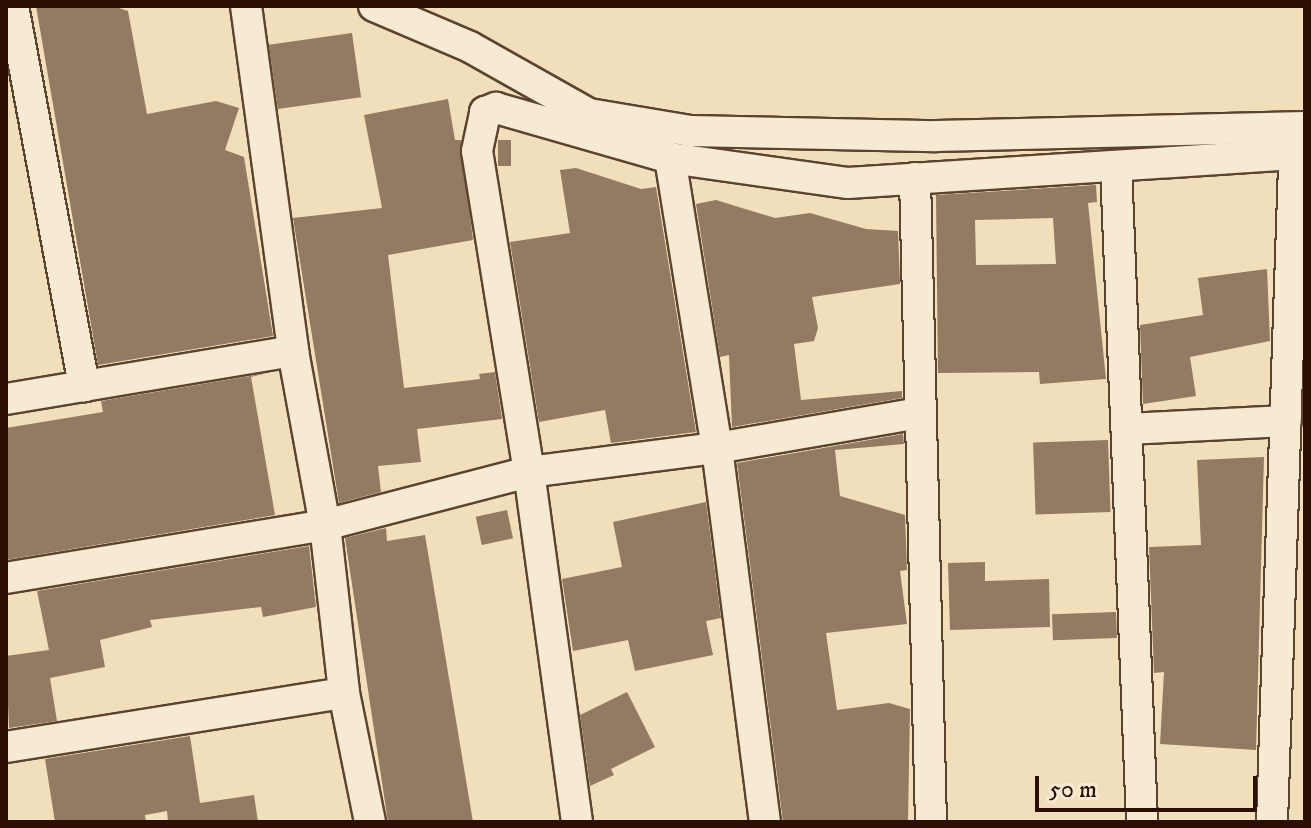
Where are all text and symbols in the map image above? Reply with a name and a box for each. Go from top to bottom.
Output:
scale bar [1039,760,1261,810]
text: 50 m [1049,775,1097,805]

